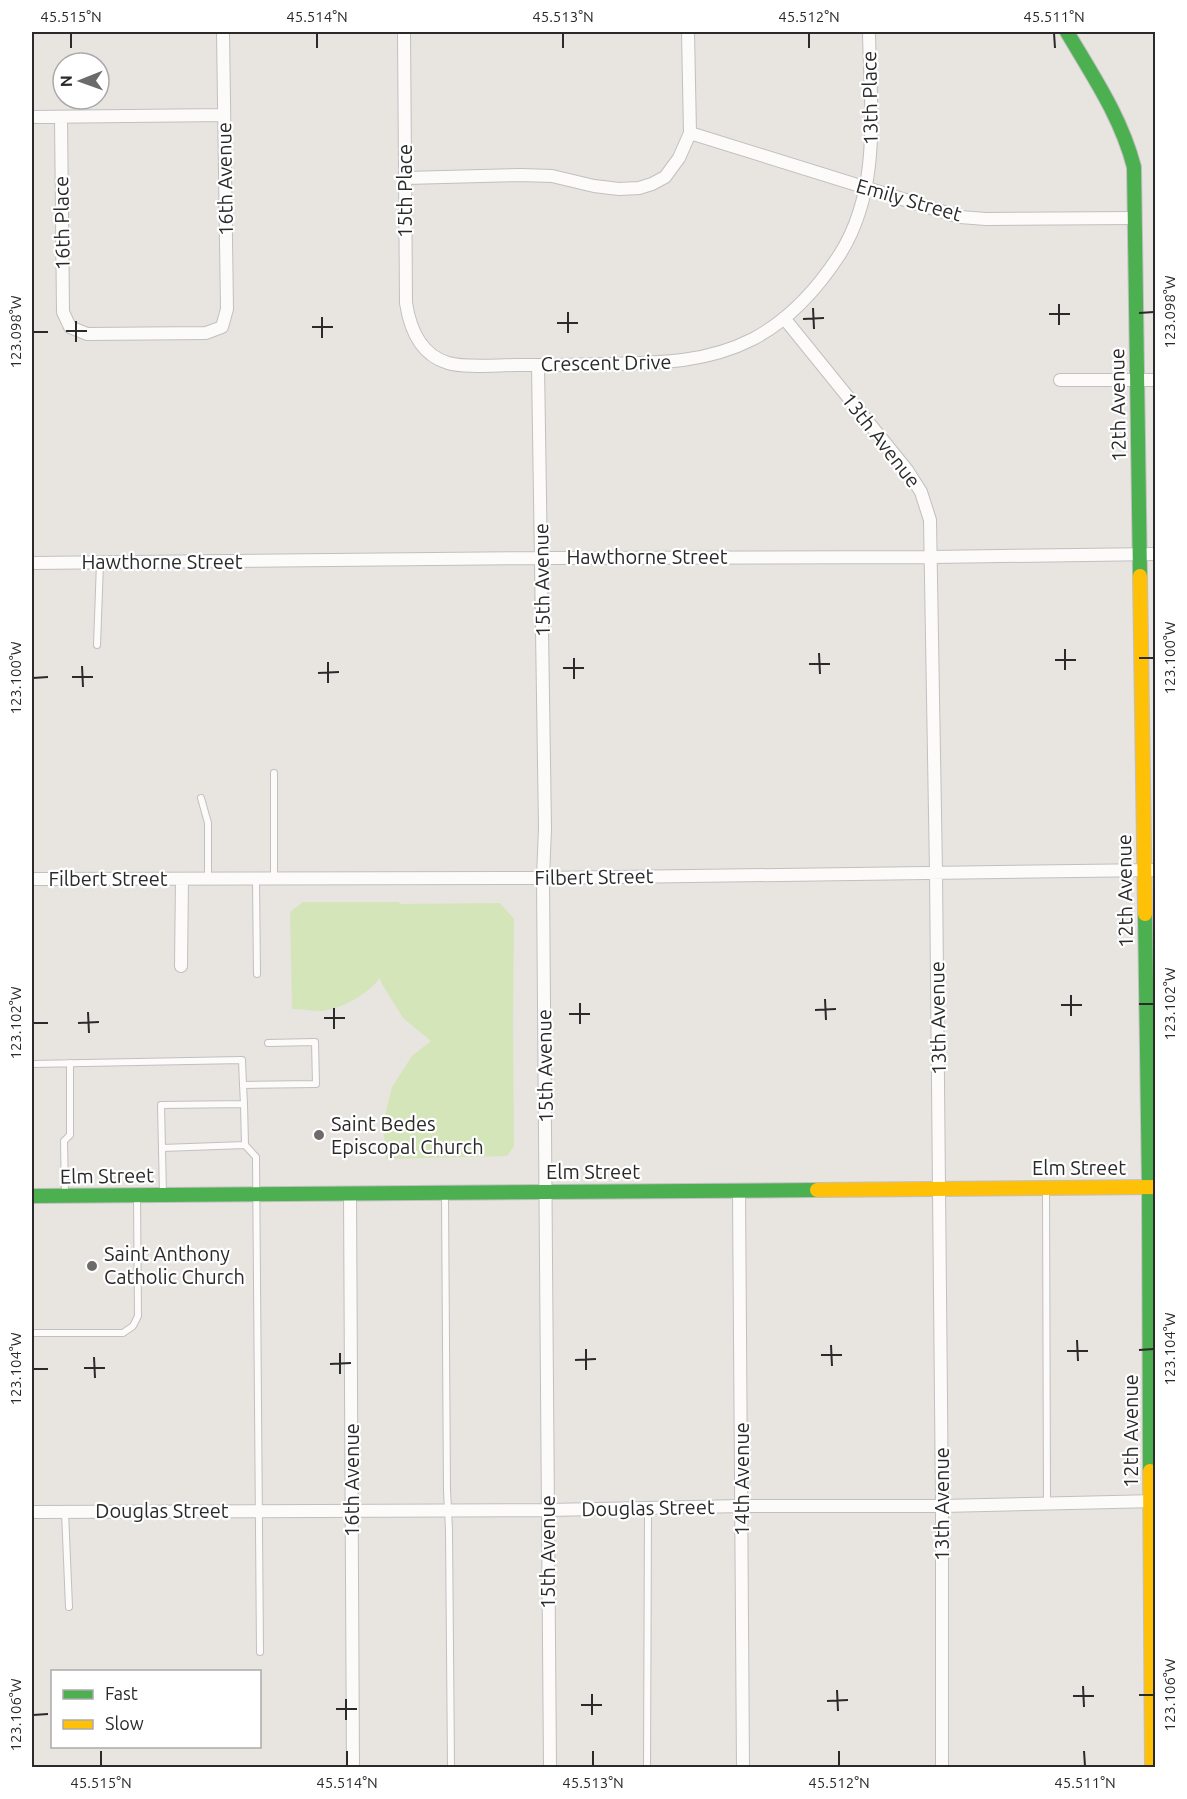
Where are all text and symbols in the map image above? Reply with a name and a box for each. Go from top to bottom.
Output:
text: 45.515°N [40,8,102,25]
text: 45.514°N [286,8,348,25]
text: 45.513°N [532,8,594,25]
text: 45.512°N [778,8,840,25]
text: 45.511°N [1023,8,1085,25]
north arrow [51,51,111,111]
street label: 13th Place [857,51,882,145]
text: N [57,75,75,87]
street label: 16th Avenue [212,122,237,236]
street label: 15th Place [393,144,416,238]
street label: Emily Street [854,173,965,226]
street label: 16th Place [49,176,74,270]
text: 123.098°W [1161,275,1178,349]
text: 123.098°W [7,295,24,369]
street label: 12th Avenue [1105,348,1130,462]
street label: Crescent Drive [540,350,672,375]
street label: 13th Avenue [837,388,925,492]
street label: 15th Avenue [529,523,554,637]
street label: Hawthorne Street [566,545,728,568]
street label: Hawthorne Street [81,550,243,573]
text: 123.100°W [1161,621,1178,695]
text: 123.100°W [7,641,24,715]
street label: 12th Avenue [1112,834,1137,948]
street label: Filbert Street [534,864,654,889]
street label: Filbert Street [48,867,168,890]
street label: 13th Avenue [925,961,950,1075]
text: 123.102°W [1161,967,1178,1041]
text: 123.102°W [7,986,24,1060]
street label: 15th Avenue [532,1009,557,1123]
place label: Saint Bedes Episcopal Church [331,1112,484,1158]
marker: Saint Bedes Episcopal Church [312,1128,326,1142]
street label: Elm Street [1032,1156,1126,1179]
street label: Elm Street [546,1160,640,1183]
street label: Elm Street [60,1163,154,1188]
place label: Saint Anthony Catholic Church [104,1242,245,1288]
marker: Saint Anthony Catholic Church [85,1259,99,1273]
text: 123.104°W [1161,1312,1178,1386]
text: 123.104°W [7,1332,24,1406]
street label: 12th Avenue [1119,1374,1142,1488]
street label: 14th Avenue [730,1422,753,1536]
street label: 16th Avenue [340,1423,363,1537]
street label: 13th Avenue [930,1447,953,1561]
street label: 15th Avenue [536,1495,559,1609]
street label: Douglas Street [581,1495,715,1520]
street label: Douglas Street [95,1499,229,1522]
text: 123.106°W [1161,1658,1178,1732]
legend [51,1670,261,1748]
text: 123.106°W [7,1678,24,1752]
text: Fast [105,1683,138,1703]
text: Slow [105,1713,144,1733]
text: 45.515°N [70,1774,132,1791]
text: 45.514°N [316,1774,378,1791]
text: 45.513°N [562,1774,624,1791]
text: 45.512°N [808,1774,870,1791]
text: 45.511°N [1054,1774,1116,1791]

